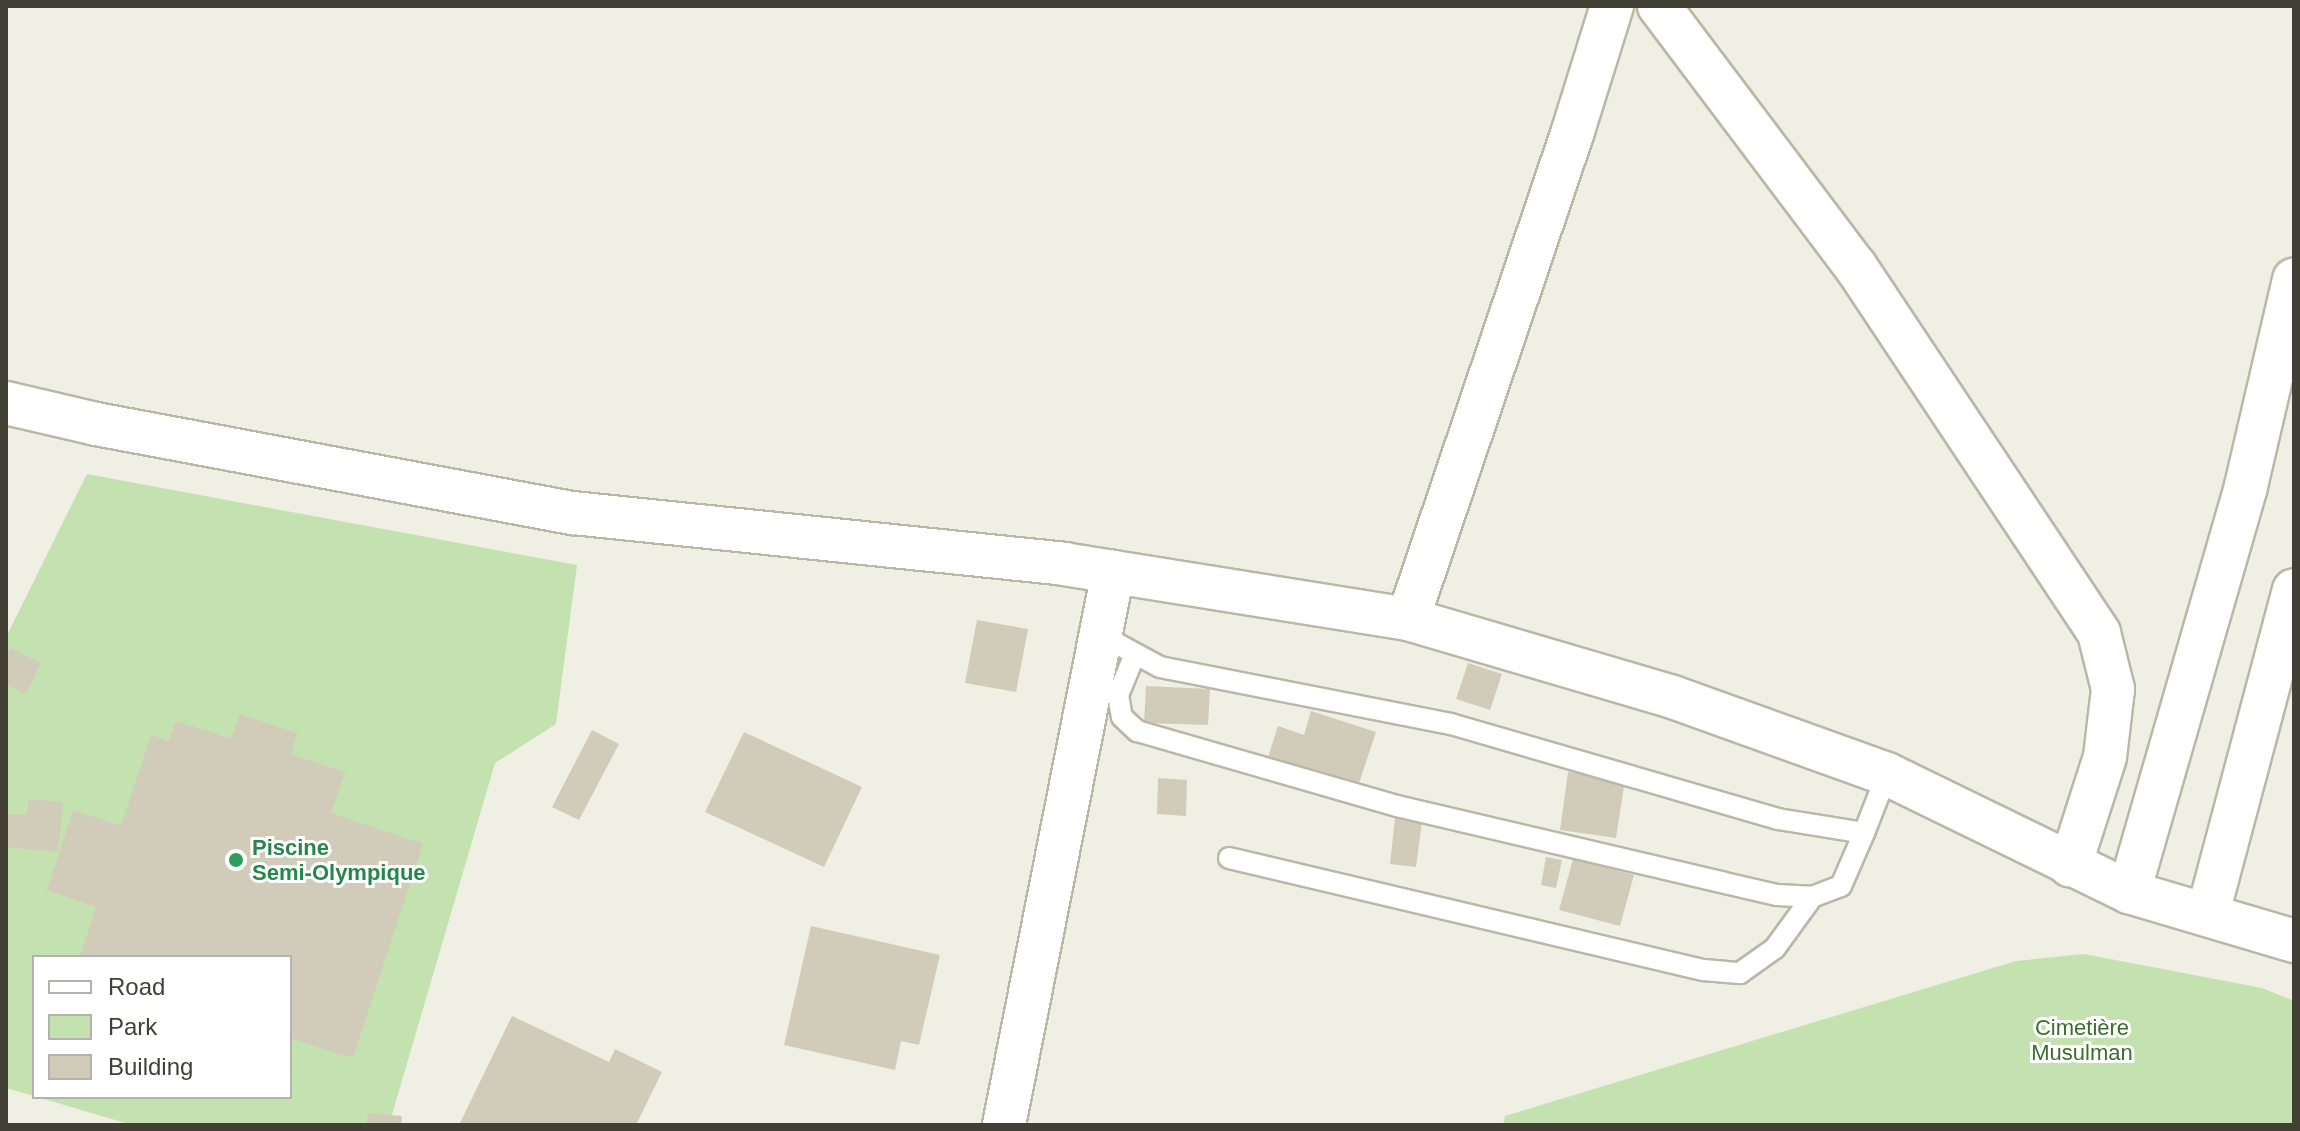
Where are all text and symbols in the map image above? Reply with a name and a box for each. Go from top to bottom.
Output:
place label: Piscine Semi-Olympique [252,834,426,886]
marker: Piscine Semi-Olympique [227,851,245,869]
legend [32,955,292,1099]
text: Road [108,973,165,1000]
text: Park [108,1013,157,1040]
park label: Cimetière Musulman [2031,1014,2133,1066]
text: Building [108,1053,193,1080]

